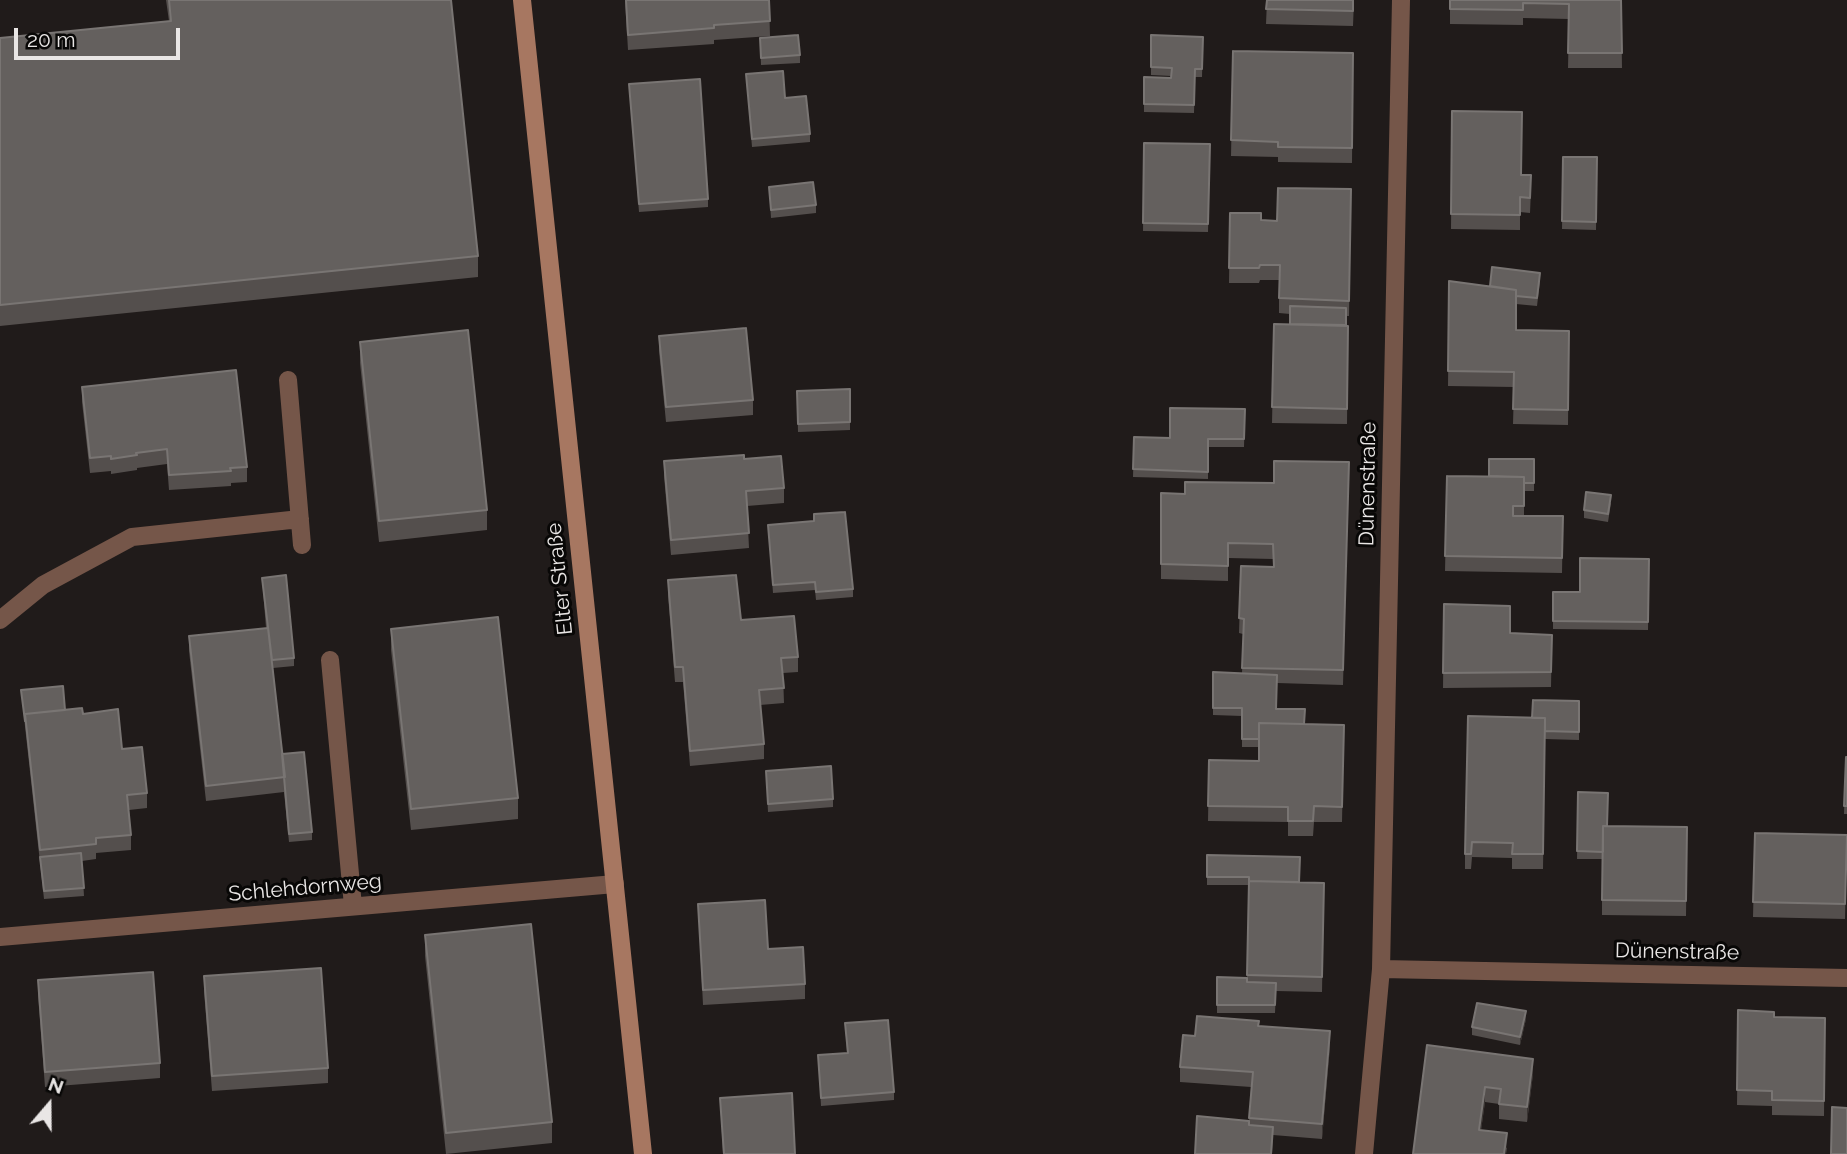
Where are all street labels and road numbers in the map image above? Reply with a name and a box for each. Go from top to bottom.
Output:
street label: Dünenstraße [1354,422,1382,546]
street label: Elter Straße [542,522,578,636]
street label: Schlehdornweg [227,869,383,907]
street label: Dünenstraße [1615,938,1739,966]

